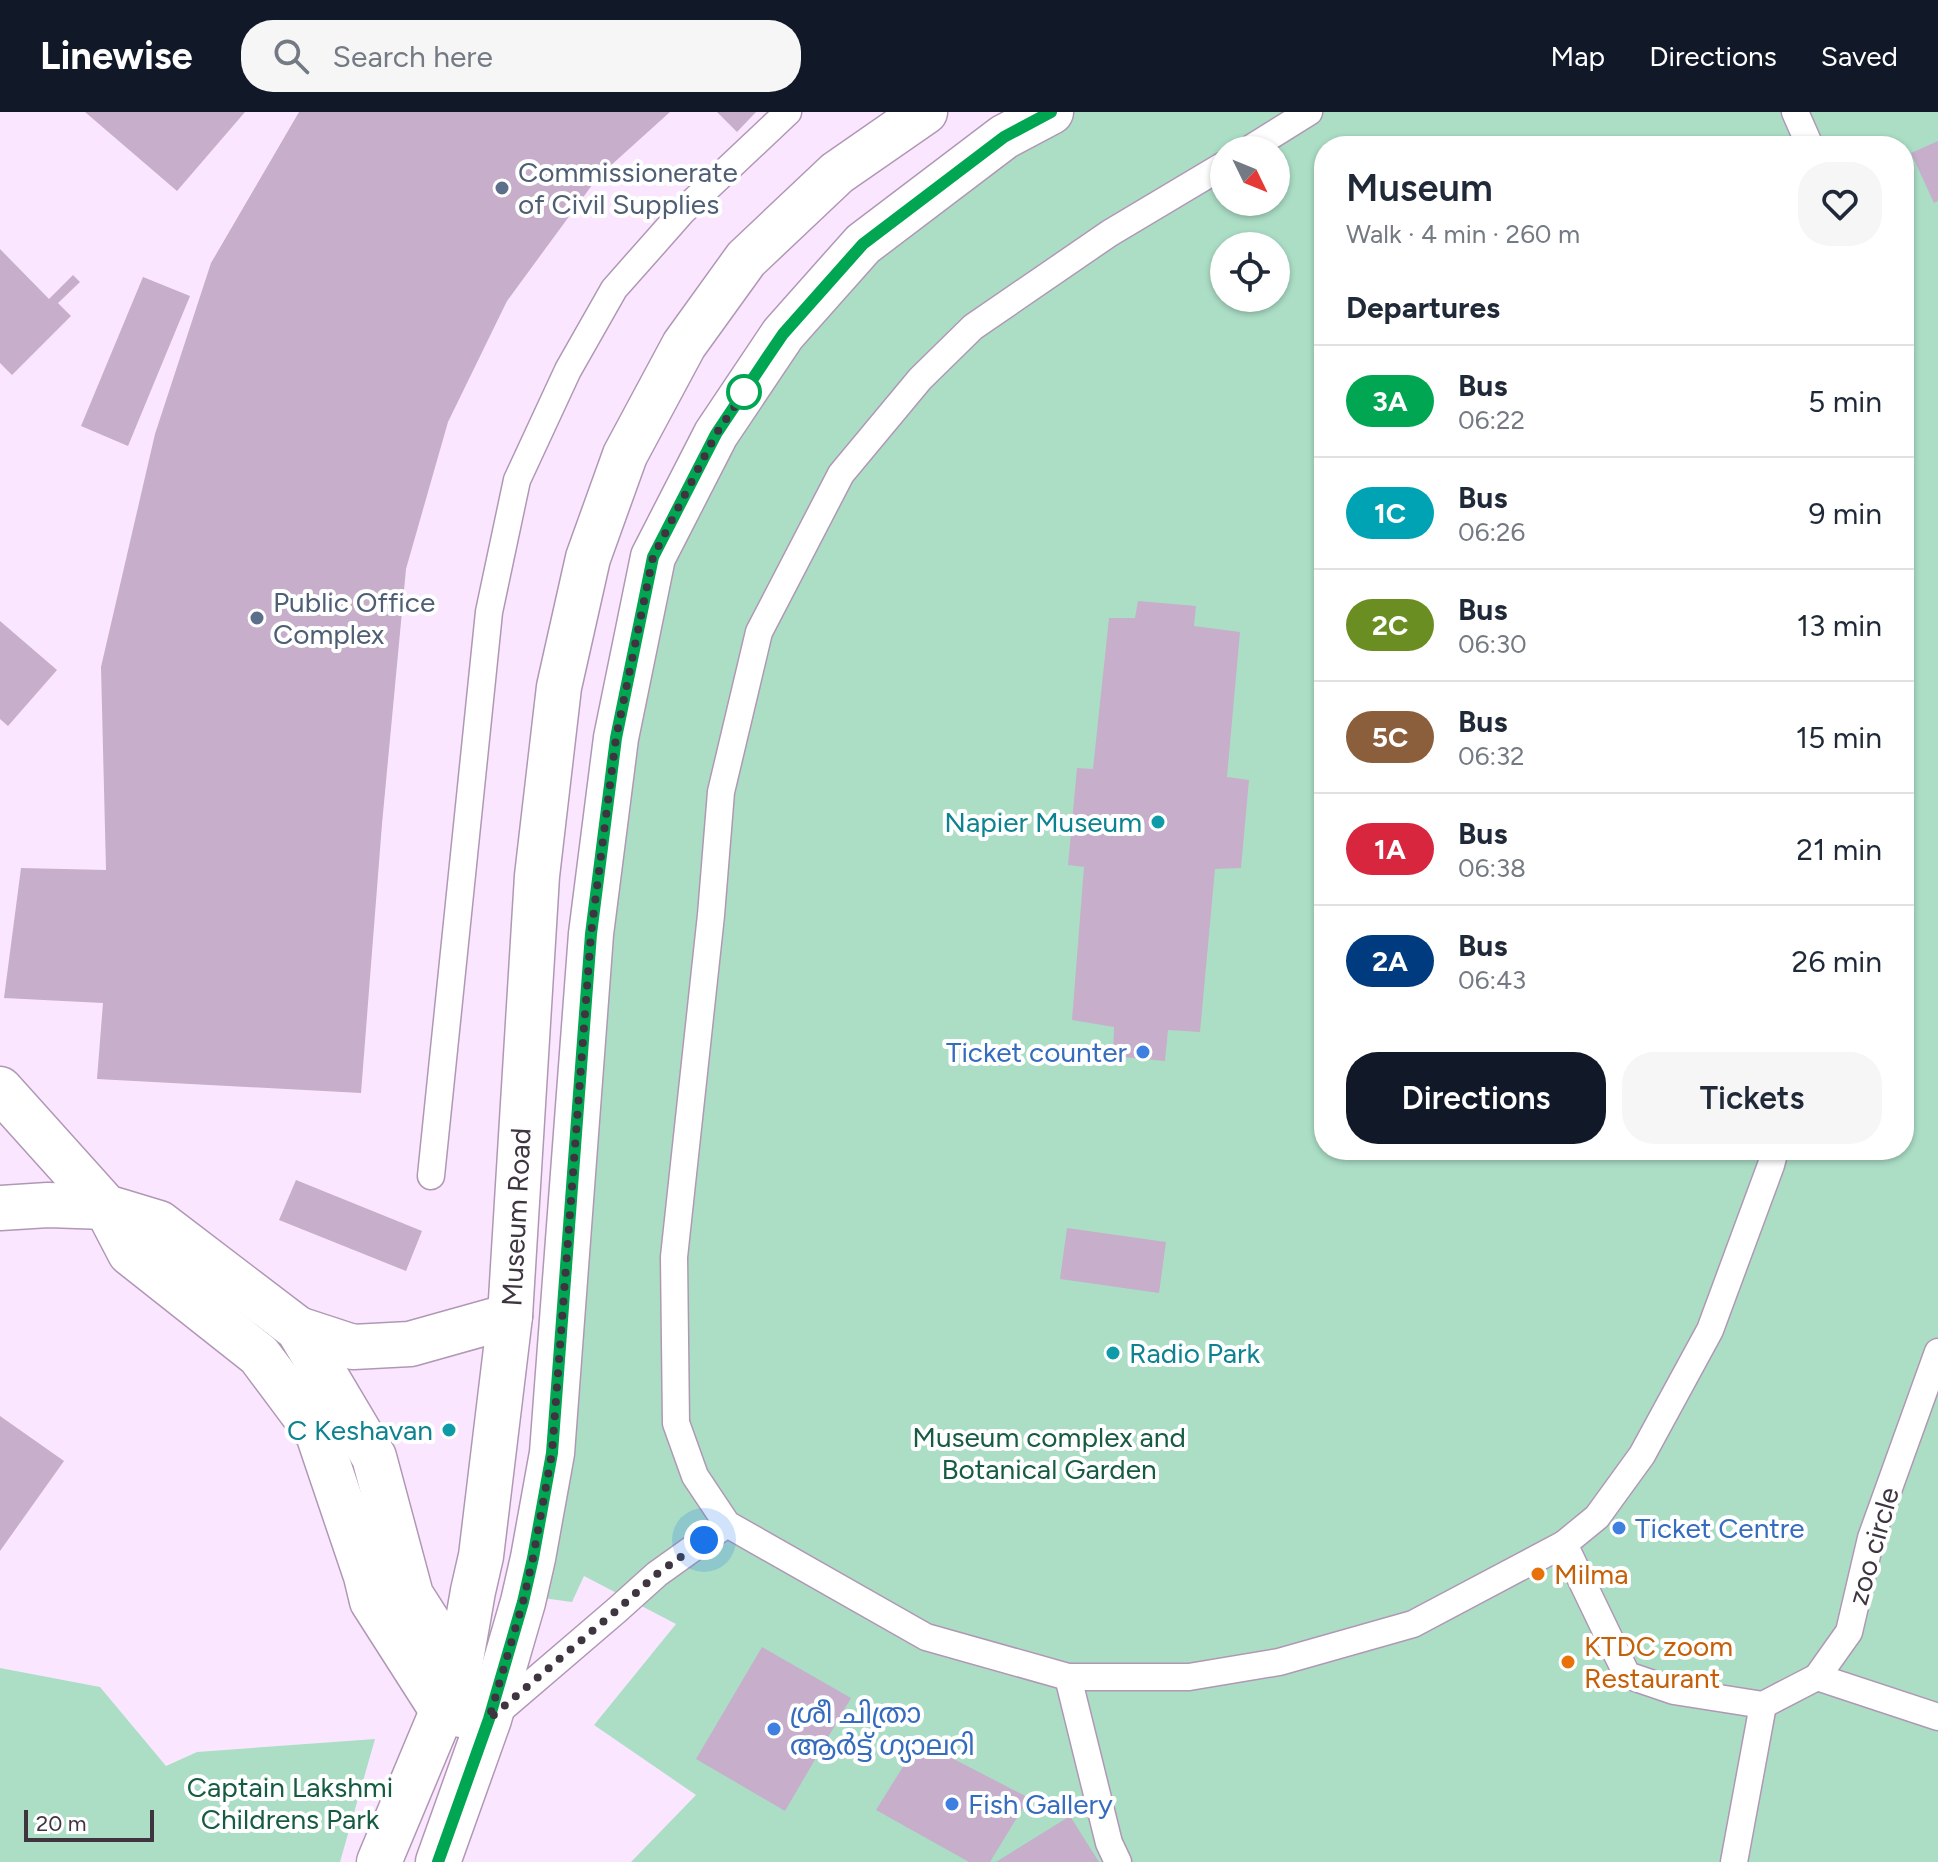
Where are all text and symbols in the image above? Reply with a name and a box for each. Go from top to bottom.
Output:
search box [241,20,801,92]
text: Linewise [40,33,193,79]
icon: search [269,34,313,78]
text: Search here [333,38,493,75]
text: Map [1551,39,1605,73]
text: Directions [1649,39,1777,73]
text: Saved [1821,39,1898,73]
north arrow [1210,136,1290,216]
map controls [1210,136,1290,312]
place label: Commissionerate of Civil Supplies [518,155,738,221]
button: heart [1798,162,1882,246]
text: Museum [1346,165,1493,211]
marker: Commissionerate of Civil Supplies [493,179,511,197]
text: Walk · 4 min · 260 m [1346,218,1580,250]
button: locate [1210,232,1290,312]
text: Departures [1346,289,1500,326]
text: Bus [1458,367,1507,404]
unlabelled marker [727,375,761,409]
text: 5 min [1808,383,1882,420]
text: 3A [1372,384,1408,418]
text: 06:22 [1458,404,1525,436]
text: Bus [1458,479,1507,516]
text: 9 min [1808,495,1882,532]
text: 1C [1374,496,1406,530]
text: 06:26 [1458,516,1525,548]
place label: Public Office Complex [273,585,435,651]
text: Bus [1458,591,1507,628]
text: 13 min [1797,607,1882,644]
text: 2C [1372,608,1408,642]
marker: Public Office Complex [248,609,266,627]
text: 06:30 [1458,628,1527,660]
text: Bus [1458,703,1507,740]
text: 15 min [1796,719,1882,756]
text: 5C [1372,720,1408,754]
text: 06:32 [1458,740,1525,772]
place label: Napier Museum [944,805,1142,839]
marker: Napier Museum [1149,813,1167,831]
text: Bus [1458,815,1507,852]
text: 21 min [1796,831,1882,868]
text: 1A [1374,832,1406,866]
text: 06:38 [1458,852,1526,884]
text: Bus [1458,927,1507,964]
text: 26 min [1792,943,1882,980]
text: 2A [1372,944,1408,978]
text: 06:43 [1458,964,1526,996]
place label: Ticket counter [946,1035,1128,1069]
marker: Ticket counter [1134,1043,1152,1061]
button: Directions [1346,1052,1606,1144]
button: Tickets [1622,1052,1882,1144]
street label: Museum Road [494,1127,538,1307]
place label: Radio Park [1129,1336,1261,1370]
marker: Radio Park [1104,1344,1122,1362]
place label: C Keshavan [287,1413,433,1447]
park label: Museum complex and Botanical Garden [912,1420,1186,1486]
marker: C Keshavan [440,1421,458,1439]
street label: zoo circle [1840,1483,1906,1609]
place label: Ticket Centre [1635,1511,1805,1545]
marker: Ticket Centre [1610,1519,1628,1537]
your location [684,1520,724,1560]
place label: Milma [1554,1557,1628,1591]
marker: Milma [1529,1565,1547,1583]
place label: KTDC zoom Restaurant [1584,1629,1733,1695]
marker: KTDC zoom Restaurant [1559,1653,1577,1671]
place label: ശ്രീ ചിത്രാ ആർട്ട് ഗ്യാലറി [790,1696,975,1763]
marker: ശ്രീ ചിത്രാ ആർട്ട് ഗ്യാലറി [765,1720,783,1738]
park label: Captain Lakshmi Childrens Park [187,1770,393,1836]
place label: Fish Gallery [968,1787,1113,1821]
marker: Fish Gallery [943,1795,961,1813]
scale bar [24,1806,154,1842]
text: 20 m [36,1810,87,1837]

